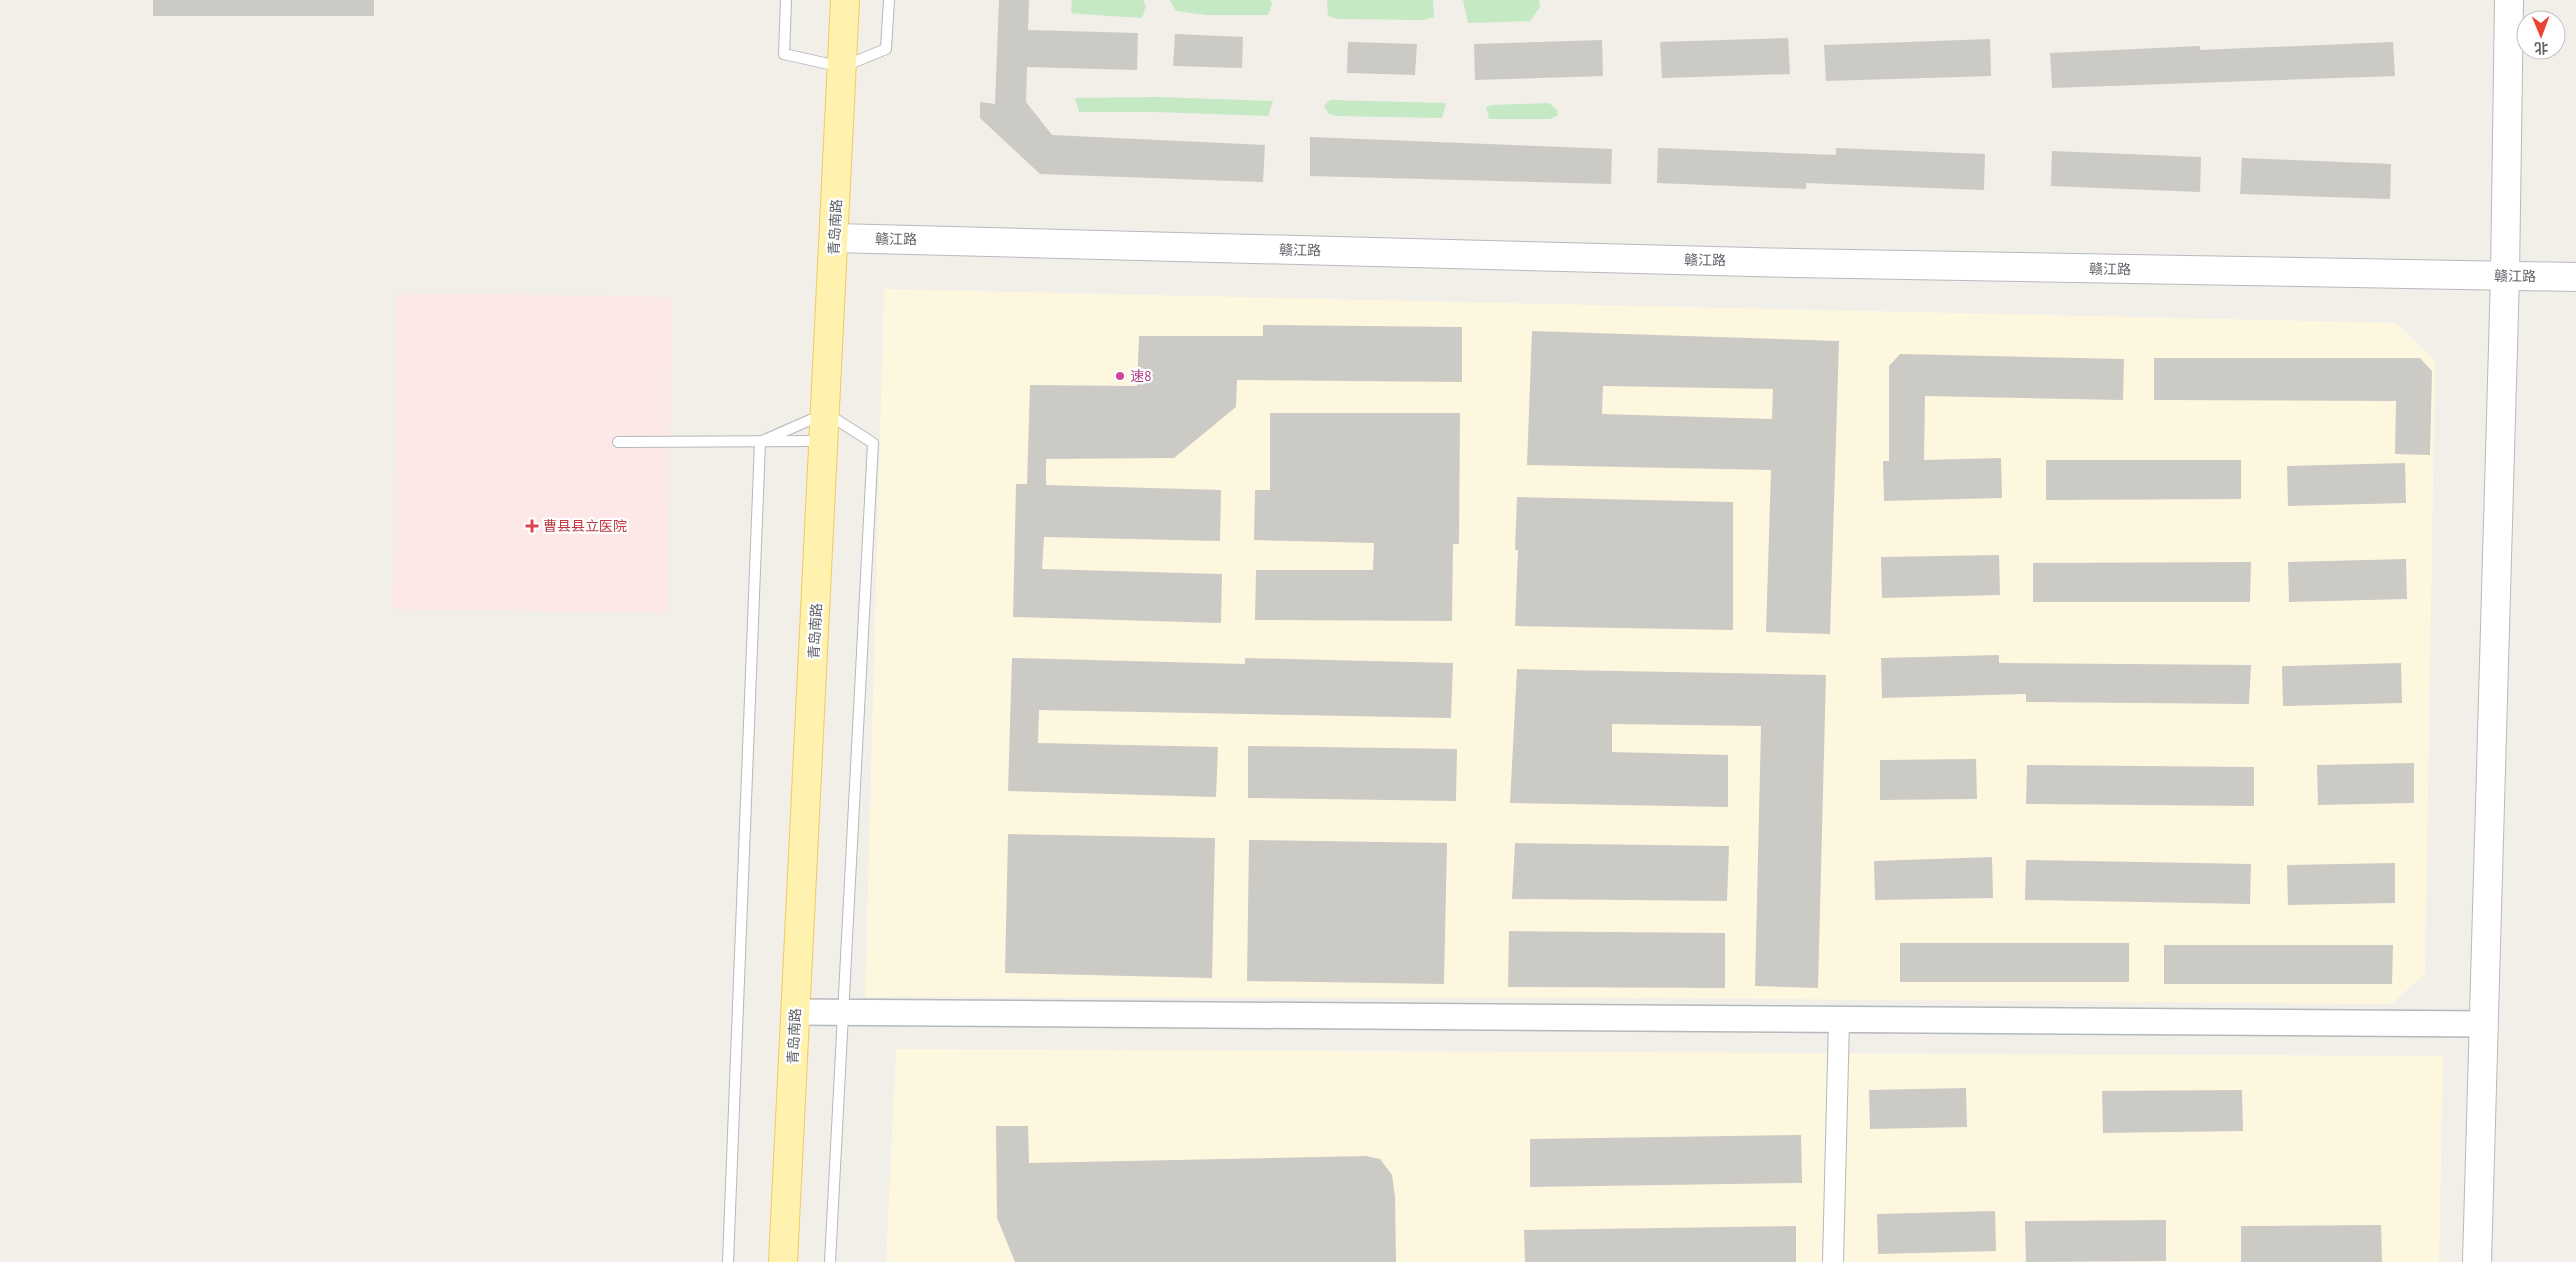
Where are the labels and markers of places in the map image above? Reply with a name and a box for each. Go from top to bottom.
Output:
place label: 速8 [1130,367,1152,385]
marker: 速8 [1114,370,1126,382]
place label: 曹县县立医院 [543,517,627,535]
marker: 曹县县立医院 [525,519,539,533]

